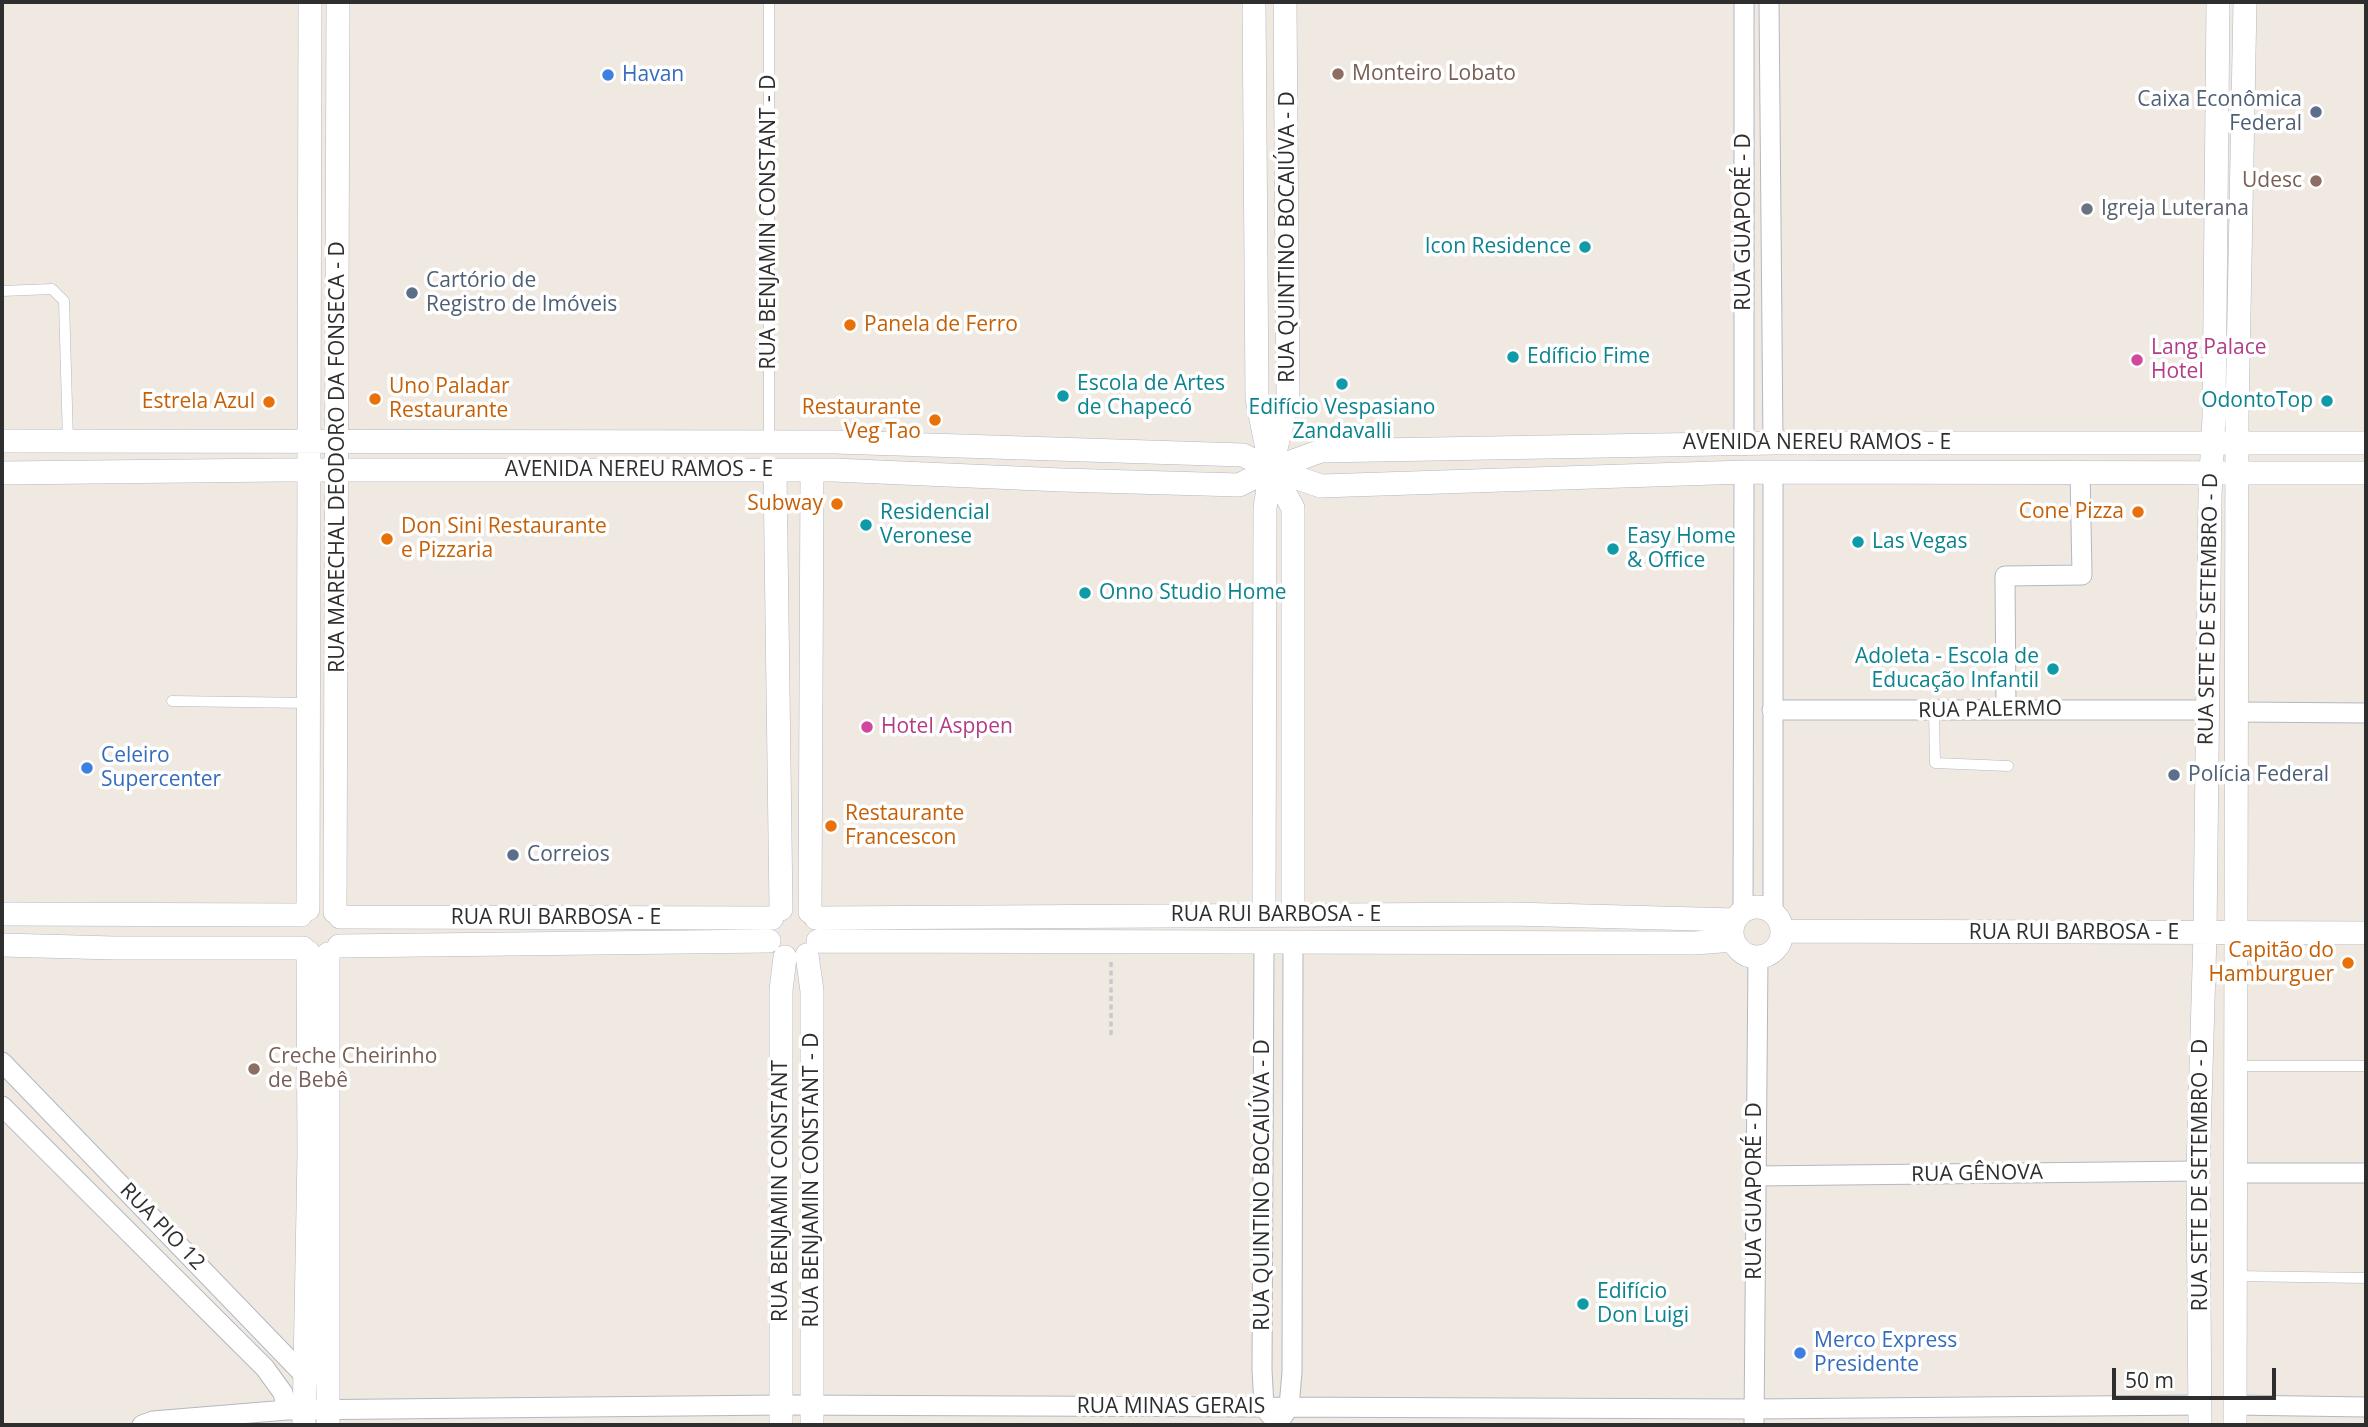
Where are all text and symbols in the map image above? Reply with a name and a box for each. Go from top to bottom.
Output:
place label: Monteiro Lobato [1352,61,1516,87]
place label: Havan [622,62,684,88]
marker: Monteiro Lobato [1330,66,1346,82]
marker: Havan [600,67,616,83]
street label: RUA BENJAMIN CONSTANT - D [756,74,782,370]
place label: Caixa Econômica Federal [2137,87,2302,137]
street label: RUA QUINTINO BOCAIÚVA - D [1275,91,1301,383]
marker: Caixa Econômica Federal [2308,104,2324,120]
street label: RUA GUAPORÉ - D [1731,133,1757,311]
place label: Udesc [2242,168,2302,194]
marker: Udesc [2308,173,2324,189]
place label: Igreja Luterana [2101,196,2249,222]
marker: Igreja Luterana [2079,201,2095,217]
place label: Icon Residence [1425,234,1571,260]
marker: Icon Residence [1577,239,1593,255]
street label: RUA MARECHAL DEODORO DA FONSECA - D [325,241,351,673]
place label: Cartório de Registro de Imóveis [426,268,617,318]
marker: Cartório de Registro de Imóveis [404,285,420,301]
place label: Panela de Ferro [864,312,1018,338]
marker: Panela de Ferro [842,317,858,333]
place label: Lang Palace Hotel [2151,335,2266,385]
place label: Edíficio Fime [1527,344,1650,370]
marker: Edíficio Fime [1505,349,1521,365]
marker: Lang Palace Hotel [2129,352,2145,368]
place label: Escola de Artes de Chapecó [1077,371,1225,421]
place label: Uno Paladar Restaurante [389,374,510,424]
marker: Edifício Vespasiano Zandavalli [1334,376,1350,392]
marker: Escola de Artes de Chapecó [1055,388,1071,404]
place label: OdontoTop [2201,388,2313,414]
place label: Estrela Azul [142,389,255,415]
marker: Uno Paladar Restaurante [367,391,383,407]
marker: OdontoTop [2319,393,2335,409]
marker: Estrela Azul [261,394,277,410]
place label: Restaurante Veg Tao [802,395,921,445]
place label: Edifício Vespasiano Zandavalli [1249,395,1435,445]
marker: Restaurante Veg Tao [927,412,943,428]
street label: AVENIDA NEREU RAMOS - E [1683,430,1951,456]
street label: AVENIDA NEREU RAMOS - E [505,457,773,483]
street label: RUA SETE DE SETEMBRO - D [2194,473,2224,745]
place label: Subway [747,491,823,517]
marker: Subway [829,496,845,512]
place label: Cone Pizza [2019,499,2124,525]
place label: Residencial Veronese [880,500,990,550]
marker: Cone Pizza [2130,504,2146,520]
place label: Don Sini Restaurante e Pizzaria [401,514,607,564]
marker: Residencial Veronese [858,517,874,533]
place label: Easy Home & Office [1627,524,1736,574]
place label: Las Vegas [1872,529,1967,555]
marker: Don Sini Restaurante e Pizzaria [379,531,395,547]
marker: Las Vegas [1850,534,1866,550]
marker: Easy Home & Office [1605,541,1621,557]
place label: Onno Studio Home [1099,580,1287,606]
marker: Onno Studio Home [1077,585,1093,601]
place label: Adoleta - Escola de Educação Infantil [1855,644,2039,694]
marker: Adoleta - Escola de Educação Infantil [2045,661,2061,677]
street label: RUA PALERMO [1918,696,2062,724]
place label: Hotel Asppen [881,714,1013,740]
marker: Hotel Asppen [859,719,875,735]
place label: Celeiro Supercenter [101,743,221,793]
marker: Celeiro Supercenter [79,760,95,776]
place label: Polícia Federal [2188,762,2329,788]
marker: Polícia Federal [2166,767,2182,783]
place label: Restaurante Francescon [845,801,964,851]
marker: Restaurante Francescon [823,818,839,834]
place label: Correios [527,842,610,868]
marker: Correios [505,847,521,863]
street label: RUA RUI BARBOSA - E [1171,902,1381,928]
street label: RUA RUI BARBOSA - E [451,905,661,931]
street label: RUA RUI BARBOSA - E [1969,920,2179,946]
place label: Capitão do Hamburguer [2208,938,2334,988]
marker: Capitão do Hamburguer [2340,955,2356,971]
street label: RUA BENJAMIN CONSTANT - D [799,1032,825,1328]
street label: RUA QUINTINO BOCAIÚVA - D [1250,1039,1276,1331]
street label: RUA SETE DE SETEMBRO - D [2188,1039,2214,1311]
place label: Creche Cheirinho de Bebê [268,1044,437,1094]
street label: RUA BENJAMIN CONSTANT [768,1060,794,1322]
marker: Creche Cheirinho de Bebê [246,1061,262,1077]
street label: RUA GUAPORÉ - D [1742,1102,1768,1280]
street label: RUA GÊNOVA [1911,1160,2043,1188]
street label: RUA PIO 12 [114,1178,210,1276]
place label: Edifício Don Luigi [1597,1279,1689,1329]
marker: Edifício Don Luigi [1575,1296,1591,1312]
place label: Merco Express Presidente [1814,1328,1957,1378]
marker: Merco Express Presidente [1792,1345,1808,1361]
scale bar [2116,1354,2280,1398]
text: 50 m [2125,1366,2174,1394]
street label: RUA MINAS GERAIS [1077,1394,1265,1420]

